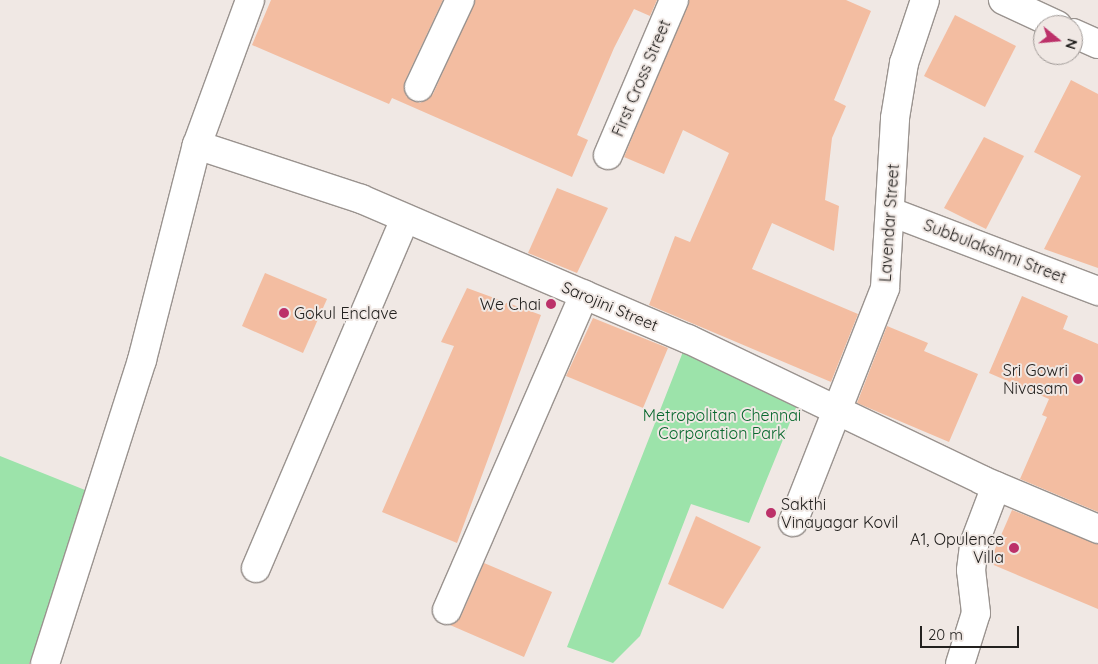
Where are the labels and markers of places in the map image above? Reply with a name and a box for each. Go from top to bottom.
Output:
place label: We Chai [480,294,541,314]
marker: We Chai [545,298,557,310]
place label: Gokul Enclave [294,303,398,323]
marker: Gokul Enclave [278,307,290,319]
place label: Sri Gowri Nivasam [1003,360,1068,398]
marker: Sri Gowri Nivasam [1072,373,1084,385]
place label: Sakthi Vinayagar Kovil [781,494,899,532]
marker: Sakthi Vinayagar Kovil [765,507,777,519]
place label: A1, Opulence Villa [910,529,1004,567]
marker: A1, Opulence Villa [1008,542,1020,554]

